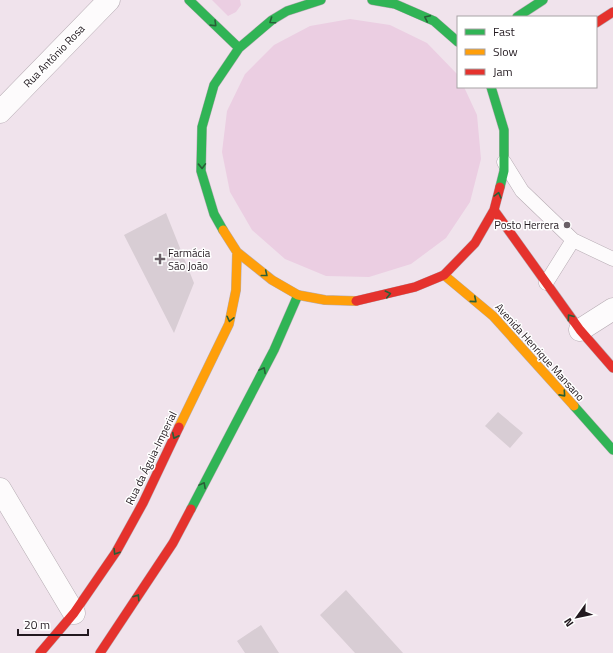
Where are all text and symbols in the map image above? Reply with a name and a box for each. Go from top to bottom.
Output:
one-way arrow [424,15,431,23]
one-way arrow [270,16,277,23]
legend [457,16,597,88]
one-way arrow [209,19,217,27]
street label: Rua Antônio Rosa [20,21,89,91]
text: Fast [493,22,516,41]
text: Slow [493,42,518,61]
text: Jam [493,62,513,81]
one-way arrow [197,163,206,169]
one-way arrow [493,191,502,198]
place label: Posto Herrera [494,217,559,233]
marker: Posto Herrera [562,220,572,230]
place label: Farmácia São João [168,245,211,274]
marker: Farmácia São João [155,254,165,264]
one-way arrow [260,270,267,277]
one-way arrow [384,290,391,299]
one-way arrow [469,295,477,302]
street label: Avenida Henrique Mansano [492,300,588,405]
one-way arrow [568,314,575,321]
one-way arrow [226,316,234,322]
one-way arrow [258,367,266,374]
one-way arrow [558,390,565,397]
street label: Rua da Águia-Imperial [121,408,181,508]
one-way arrow [172,432,180,440]
one-way arrow [198,482,206,489]
one-way arrow [113,548,120,555]
one-way arrow [132,594,140,601]
north arrow [557,597,597,637]
scale bar [18,611,88,637]
text: 20 m [24,615,50,634]
text: N [560,615,577,630]

